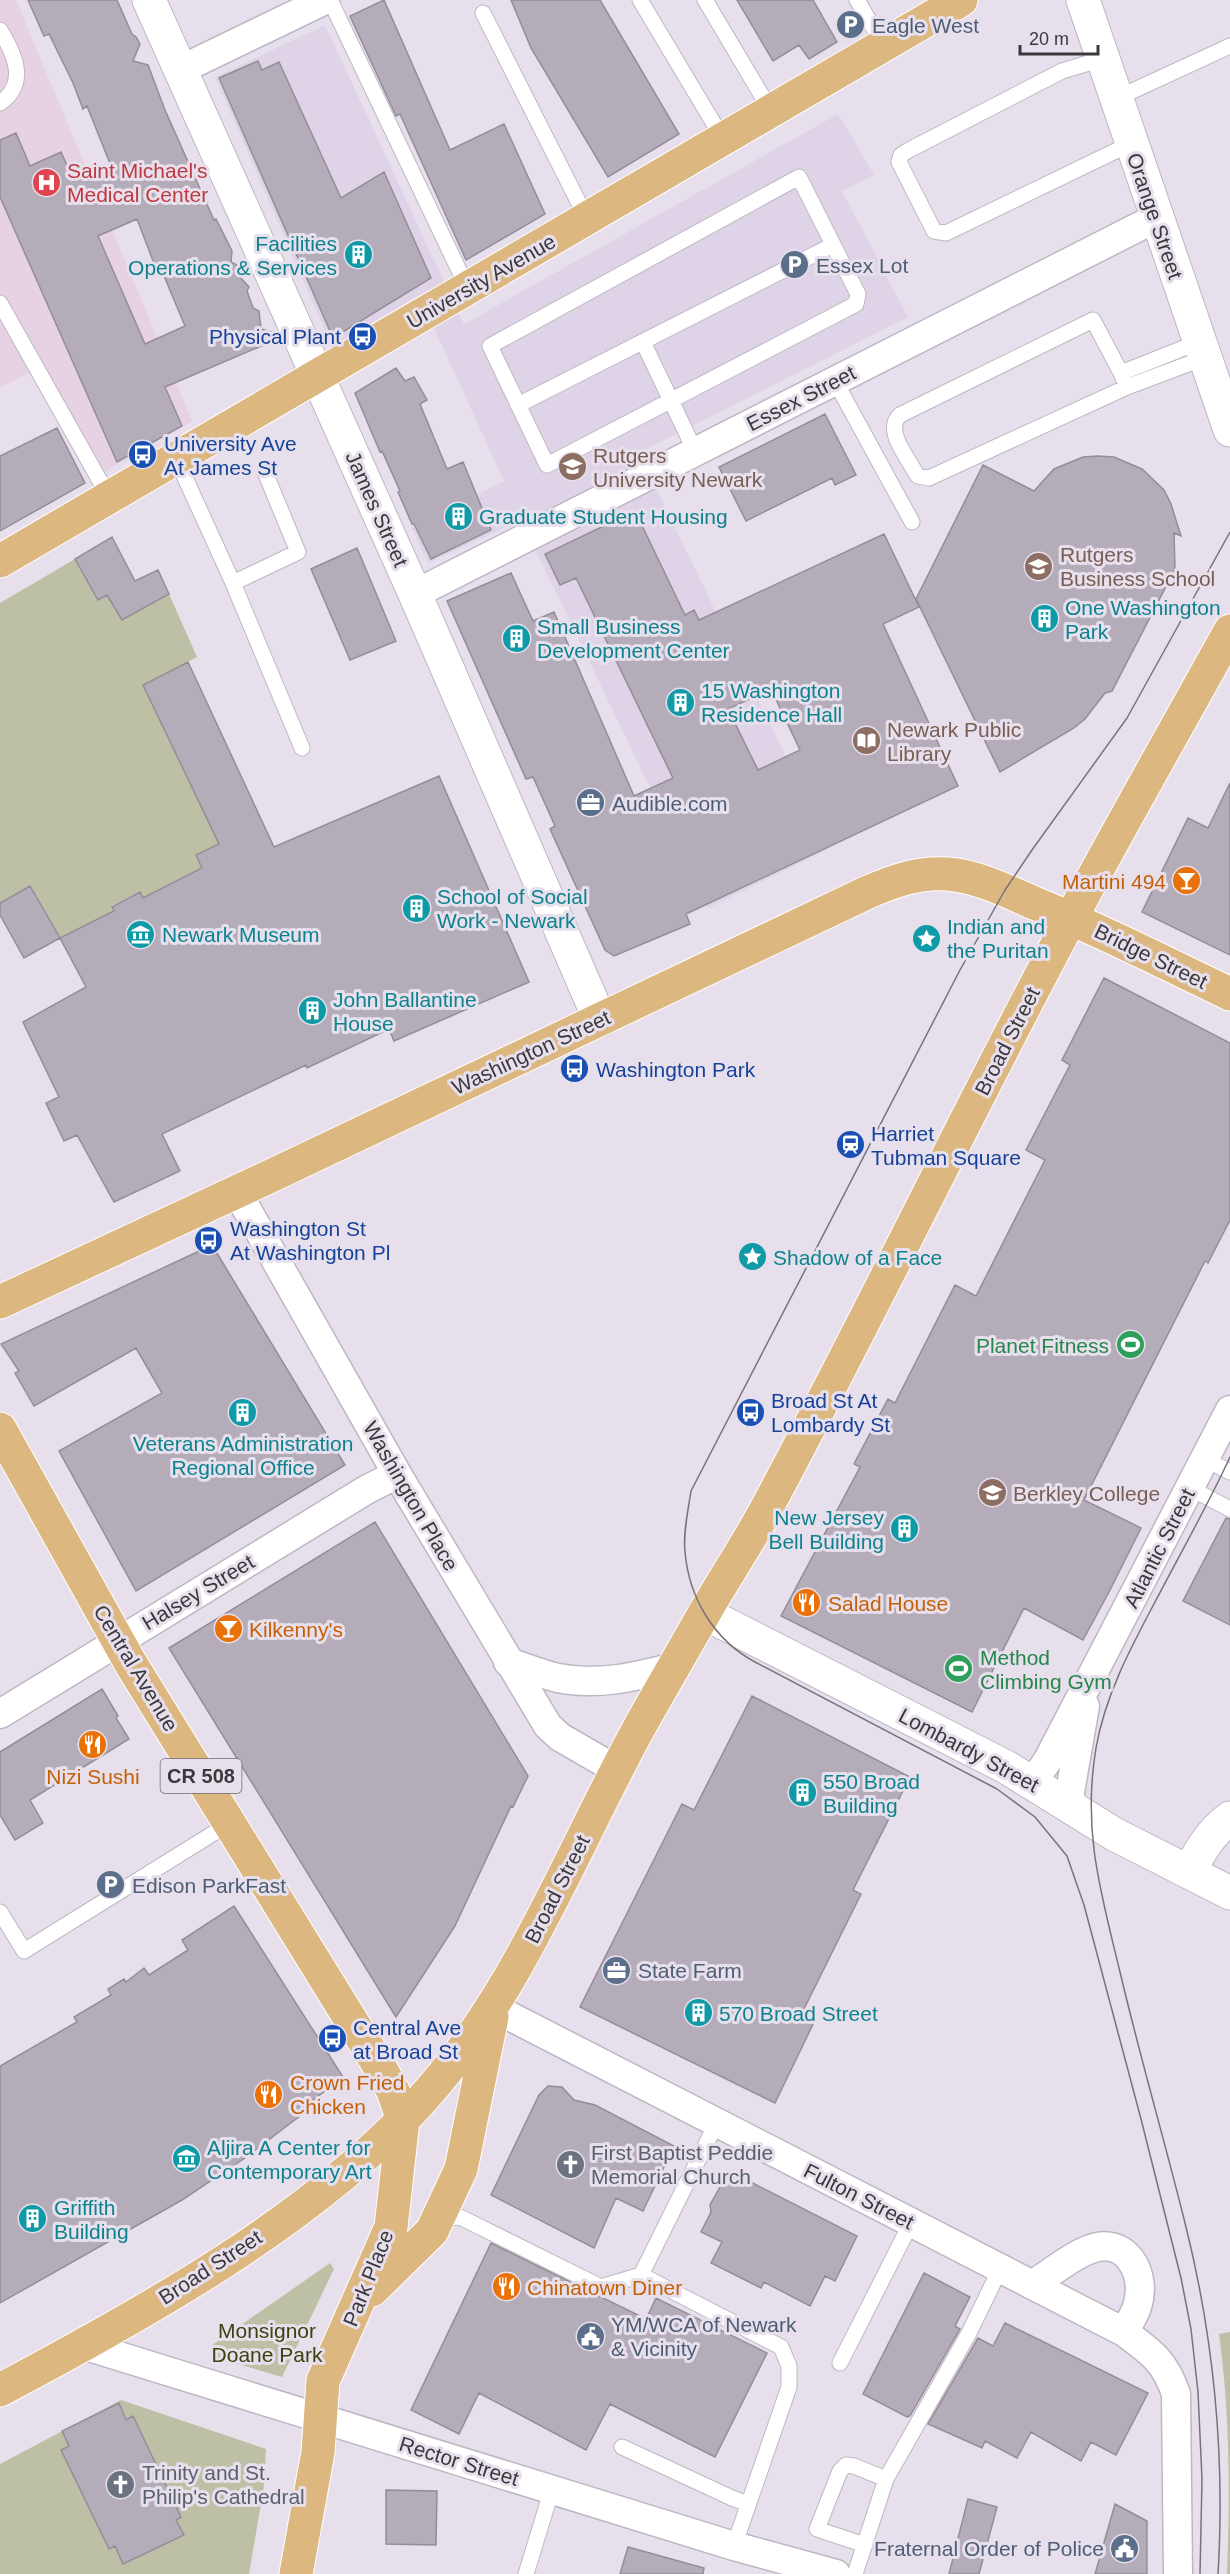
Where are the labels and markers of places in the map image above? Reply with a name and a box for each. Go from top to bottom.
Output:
parking icon: Eagle West [835,9,867,41]
place label: Eagle West [872,14,979,37]
place label: Saint Michael's Medical Center [67,159,208,206]
hospital icon: Saint Michael's Medical Center [30,166,62,198]
place label: Facilities Operations & Services [128,232,337,279]
building icon: Facilities Operations & Services [342,239,374,271]
parking icon: Essex Lot [779,249,811,281]
place label: Essex Lot [816,254,908,277]
bus stop icon: Physical Plant [346,320,378,352]
place label: Physical Plant [209,325,341,348]
place label: University Ave At James St [164,432,297,479]
bus stop icon: University Ave At James St [127,439,159,471]
place label: Rutgers University Newark [593,444,763,491]
school or university icon: Rutgers University Newark [556,451,588,483]
building icon: Graduate Student Housing [442,500,474,532]
place label: Graduate Student Housing [479,505,728,528]
place label: Rutgers Business School [1060,543,1215,590]
school or university icon: Rutgers Business School [1023,550,1055,582]
place label: One Washington Park [1065,596,1221,643]
building icon: One Washington Park [1028,603,1060,635]
place label: Small Business Development Center [537,615,730,662]
building icon: Small Business Development Center [500,622,532,654]
place label: 15 Washington Residence Hall [701,679,842,726]
building icon: 15 Washington Residence Hall [664,686,696,718]
place label: Newark Public Library [887,718,1021,765]
library icon: Newark Public Library [850,725,882,757]
office icon: Audible.com [575,787,607,819]
place label: Audible.com [612,792,728,815]
bar icon: Martini 494 [1171,865,1203,897]
place label: Martini 494 [1062,870,1166,893]
place label: School of Social Work - Newark [437,885,588,932]
building icon: School of Social Work - Newark [400,892,432,924]
place label: Indian and the Puritan [947,915,1049,962]
museum icon: Newark Museum [125,918,157,950]
place icon: Indian and the Puritan [910,922,942,954]
place label: Newark Museum [162,923,320,946]
place label: John Ballantine House [333,988,477,1035]
building icon: John Ballantine House [296,995,328,1027]
bus stop icon: Washington Park [559,1053,591,1085]
place label: Washington Park [596,1058,756,1081]
place label: Harriet Tubman Square [871,1122,1021,1169]
station icon: Harriet Tubman Square [834,1129,866,1161]
place label: Washington St At Washington Pl [230,1217,390,1264]
bus stop icon: Washington St At Washington Pl [193,1224,225,1256]
place icon: Shadow of a Face [736,1241,768,1273]
place label: Shadow of a Face [773,1246,942,1269]
sports icon: Planet Fitness [1114,1329,1146,1361]
place label: Planet Fitness [976,1334,1109,1357]
place label: Broad St At Lombardy St [771,1389,890,1436]
building icon: Veterans Administration Regional Office [227,1396,259,1428]
bus stop icon: Broad St At Lombardy St [734,1396,766,1428]
place label: Veterans Administration Regional Office [133,1432,353,1479]
school or university icon: Berkley College [976,1477,1008,1509]
place label: Berkley College [1013,1482,1160,1505]
place label: New Jersey Bell Building [768,1506,884,1553]
building icon: New Jersey Bell Building [889,1513,921,1545]
restaurant icon: Salad House [791,1587,823,1619]
place label: Salad House [828,1592,948,1615]
bar icon: Kilkenny's [212,1613,244,1645]
place label: Kilkenny's [249,1618,343,1641]
place label: Method Climbing Gym [980,1646,1112,1693]
sports icon: Method Climbing Gym [943,1653,975,1685]
restaurant icon: Nizi Sushi [77,1729,109,1761]
place label: Nizi Sushi [46,1765,140,1788]
place label: 550 Broad Building [823,1770,920,1817]
building icon: 550 Broad Building [786,1777,818,1809]
parking icon: Edison ParkFast [95,1869,127,1901]
place label: Edison ParkFast [132,1874,286,1897]
office icon: State Farm [601,1954,633,1986]
place label: State Farm [638,1959,742,1982]
building icon: 570 Broad Street [682,1997,714,2029]
place label: 570 Broad Street [719,2002,878,2025]
place label: Central Ave at Broad St [353,2016,461,2063]
bus stop icon: Central Ave at Broad St [316,2023,348,2055]
place label: Crown Fried Chicken [290,2071,404,2118]
restaurant icon: Crown Fried Chicken [253,2078,285,2110]
place label: Aljira A Center for Contemporary Art [207,2136,372,2183]
place label: First Baptist Peddie Memorial Church [591,2141,773,2188]
museum icon: Aljira A Center for Contemporary Art [170,2143,202,2175]
church icon: First Baptist Peddie Memorial Church [554,2148,586,2180]
place label: Griffith Building [54,2196,129,2243]
building icon: Griffith Building [17,2203,49,2235]
restaurant icon: Chinatown Diner [490,2271,522,2303]
place label: Chinatown Diner [527,2276,682,2299]
place label: YM/WCA of Newark & Vicinity [611,2313,797,2360]
public building icon: YM/WCA of Newark & Vicinity [574,2320,606,2352]
place label: Trinity and St. Philip's Cathedral [142,2461,305,2508]
church icon: Trinity and St. Philip's Cathedral [105,2468,137,2500]
public building icon: Fraternal Order of Police [1109,2532,1141,2564]
place label: Fraternal Order of Police [874,2537,1104,2560]

